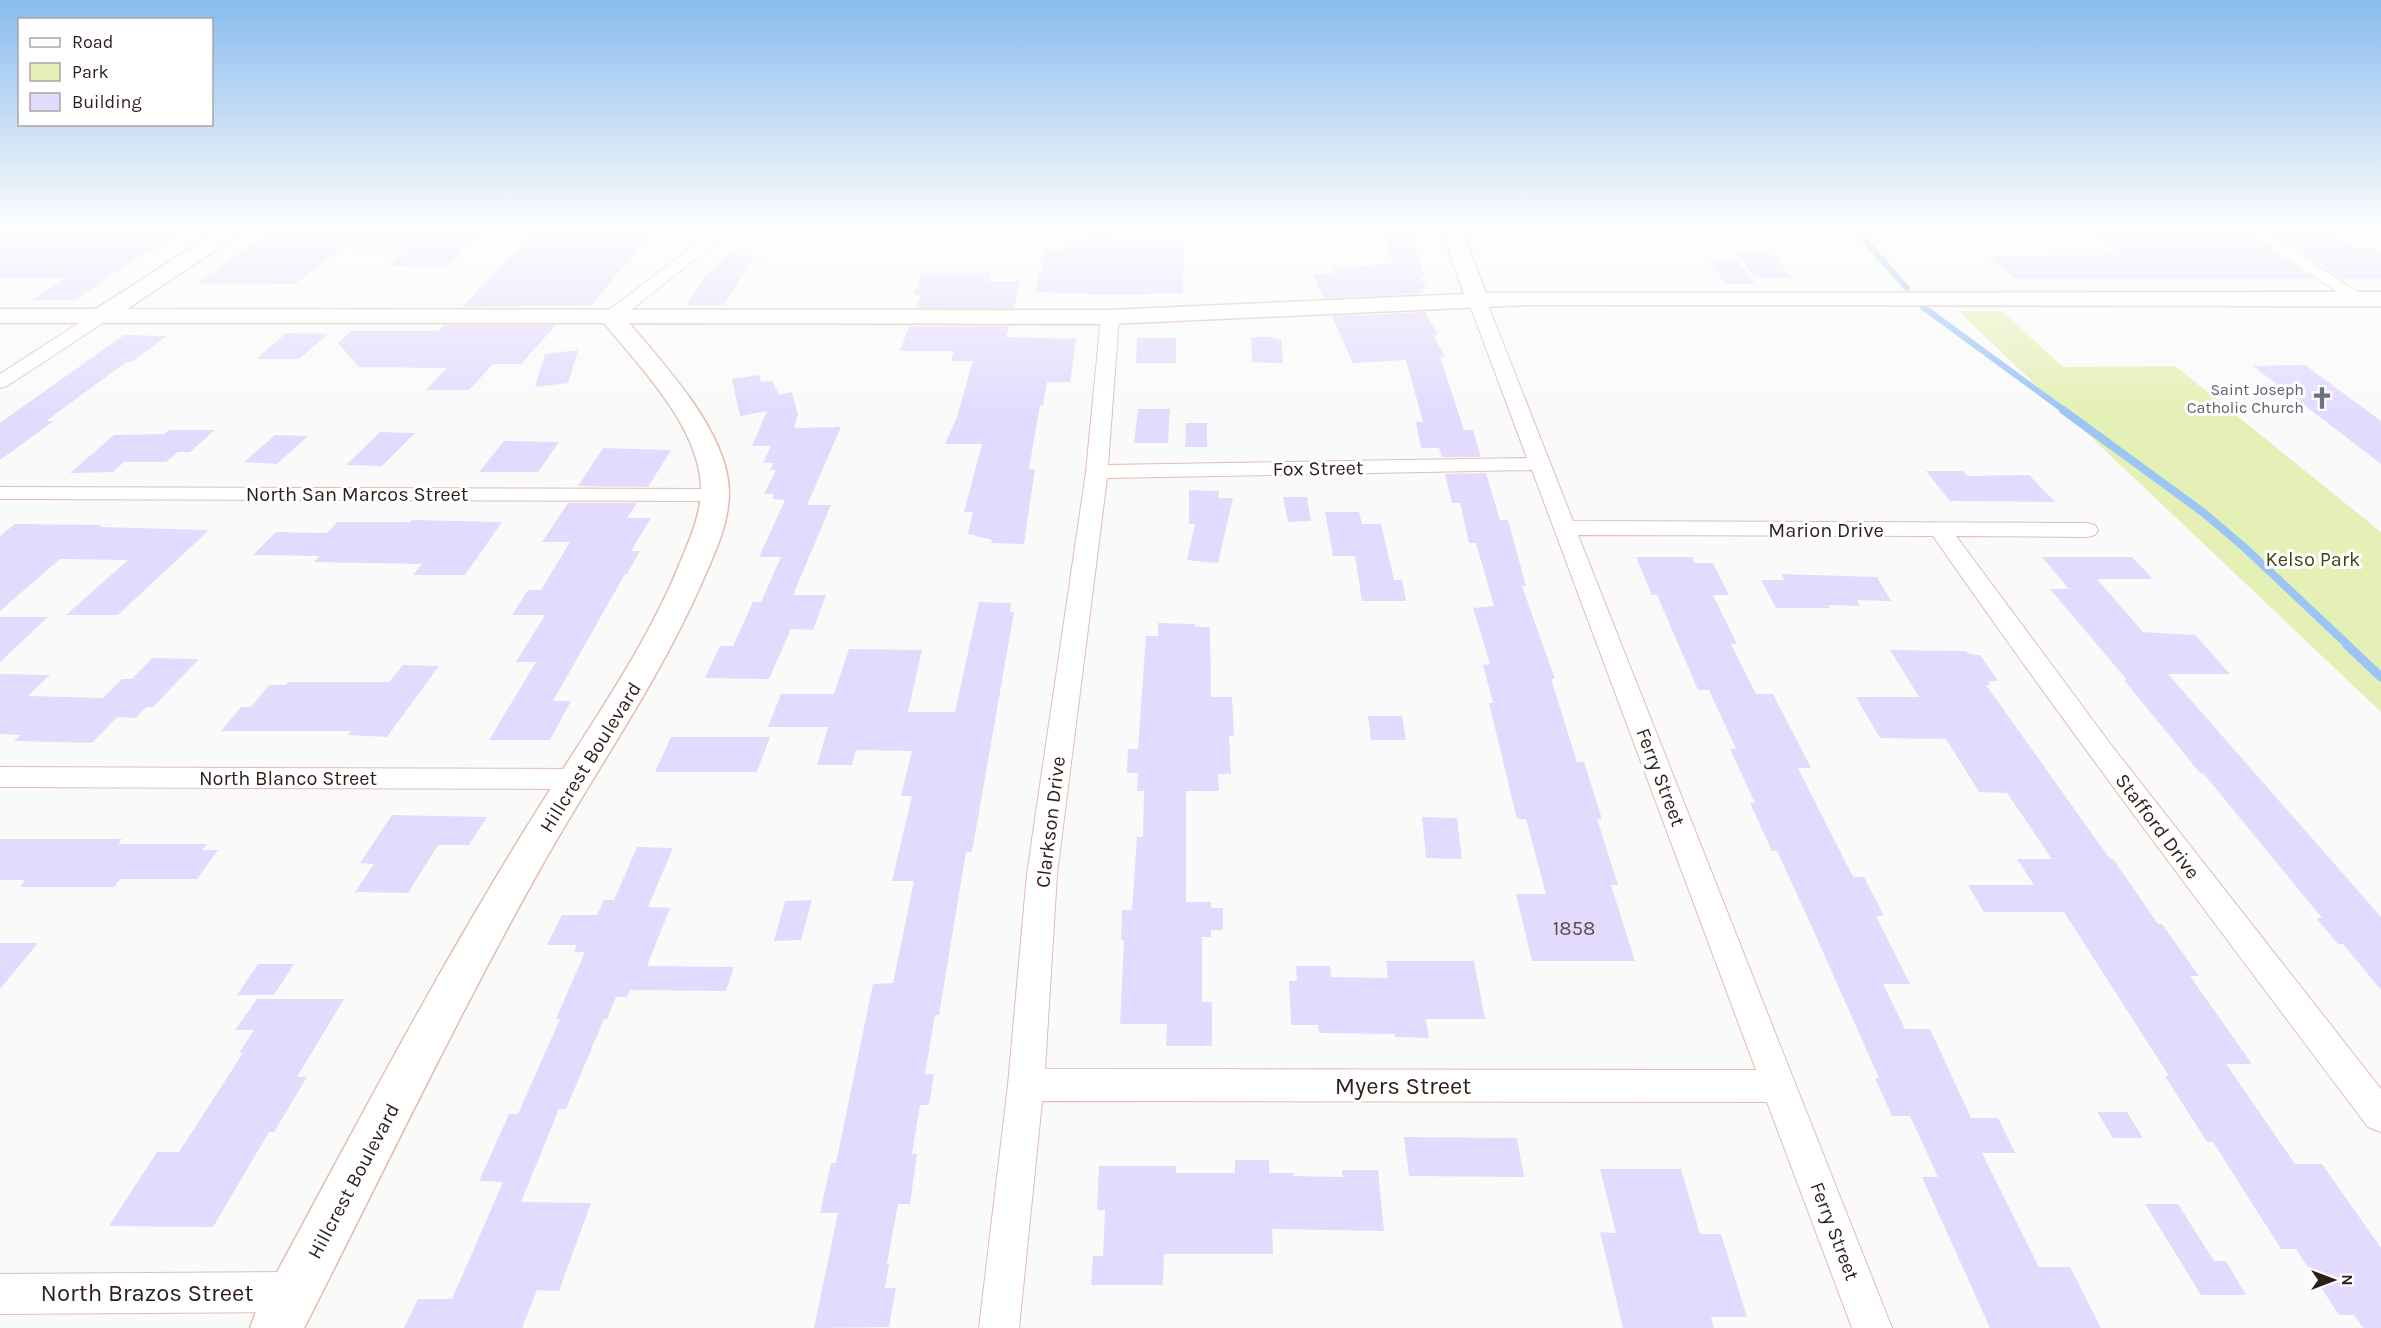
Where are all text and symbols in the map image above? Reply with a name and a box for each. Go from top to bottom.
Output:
legend [18,18,213,126]
text: Road [72,31,113,53]
text: Park [72,61,109,83]
text: Building [72,91,142,113]
place label: Saint Joseph Catholic Church [2187,380,2304,417]
church icon: Saint Joseph Catholic Church [2309,385,2335,411]
street label: Fox Street [1272,456,1364,481]
street label: North San Marcos Street [246,483,469,506]
street label: Marion Drive [1768,519,1884,542]
park label: Kelso Park [2266,548,2360,571]
street label: Hillcrest Boulevard [535,678,646,837]
street label: Ferry Street [1631,725,1690,830]
street label: Clarkson Drive [1031,755,1070,889]
street label: North Blanco Street [199,767,378,790]
street label: Stafford Drive [2111,769,2205,883]
house number: 1858 [1553,917,1595,940]
street label: Myers Street [1335,1072,1471,1100]
street label: Hillcrest Boulevard [303,1100,404,1263]
street label: Ferry Street [1805,1179,1864,1284]
north arrow [2303,1250,2363,1310]
text: N [2338,1274,2357,1286]
street label: North Brazos Street [41,1279,253,1307]

